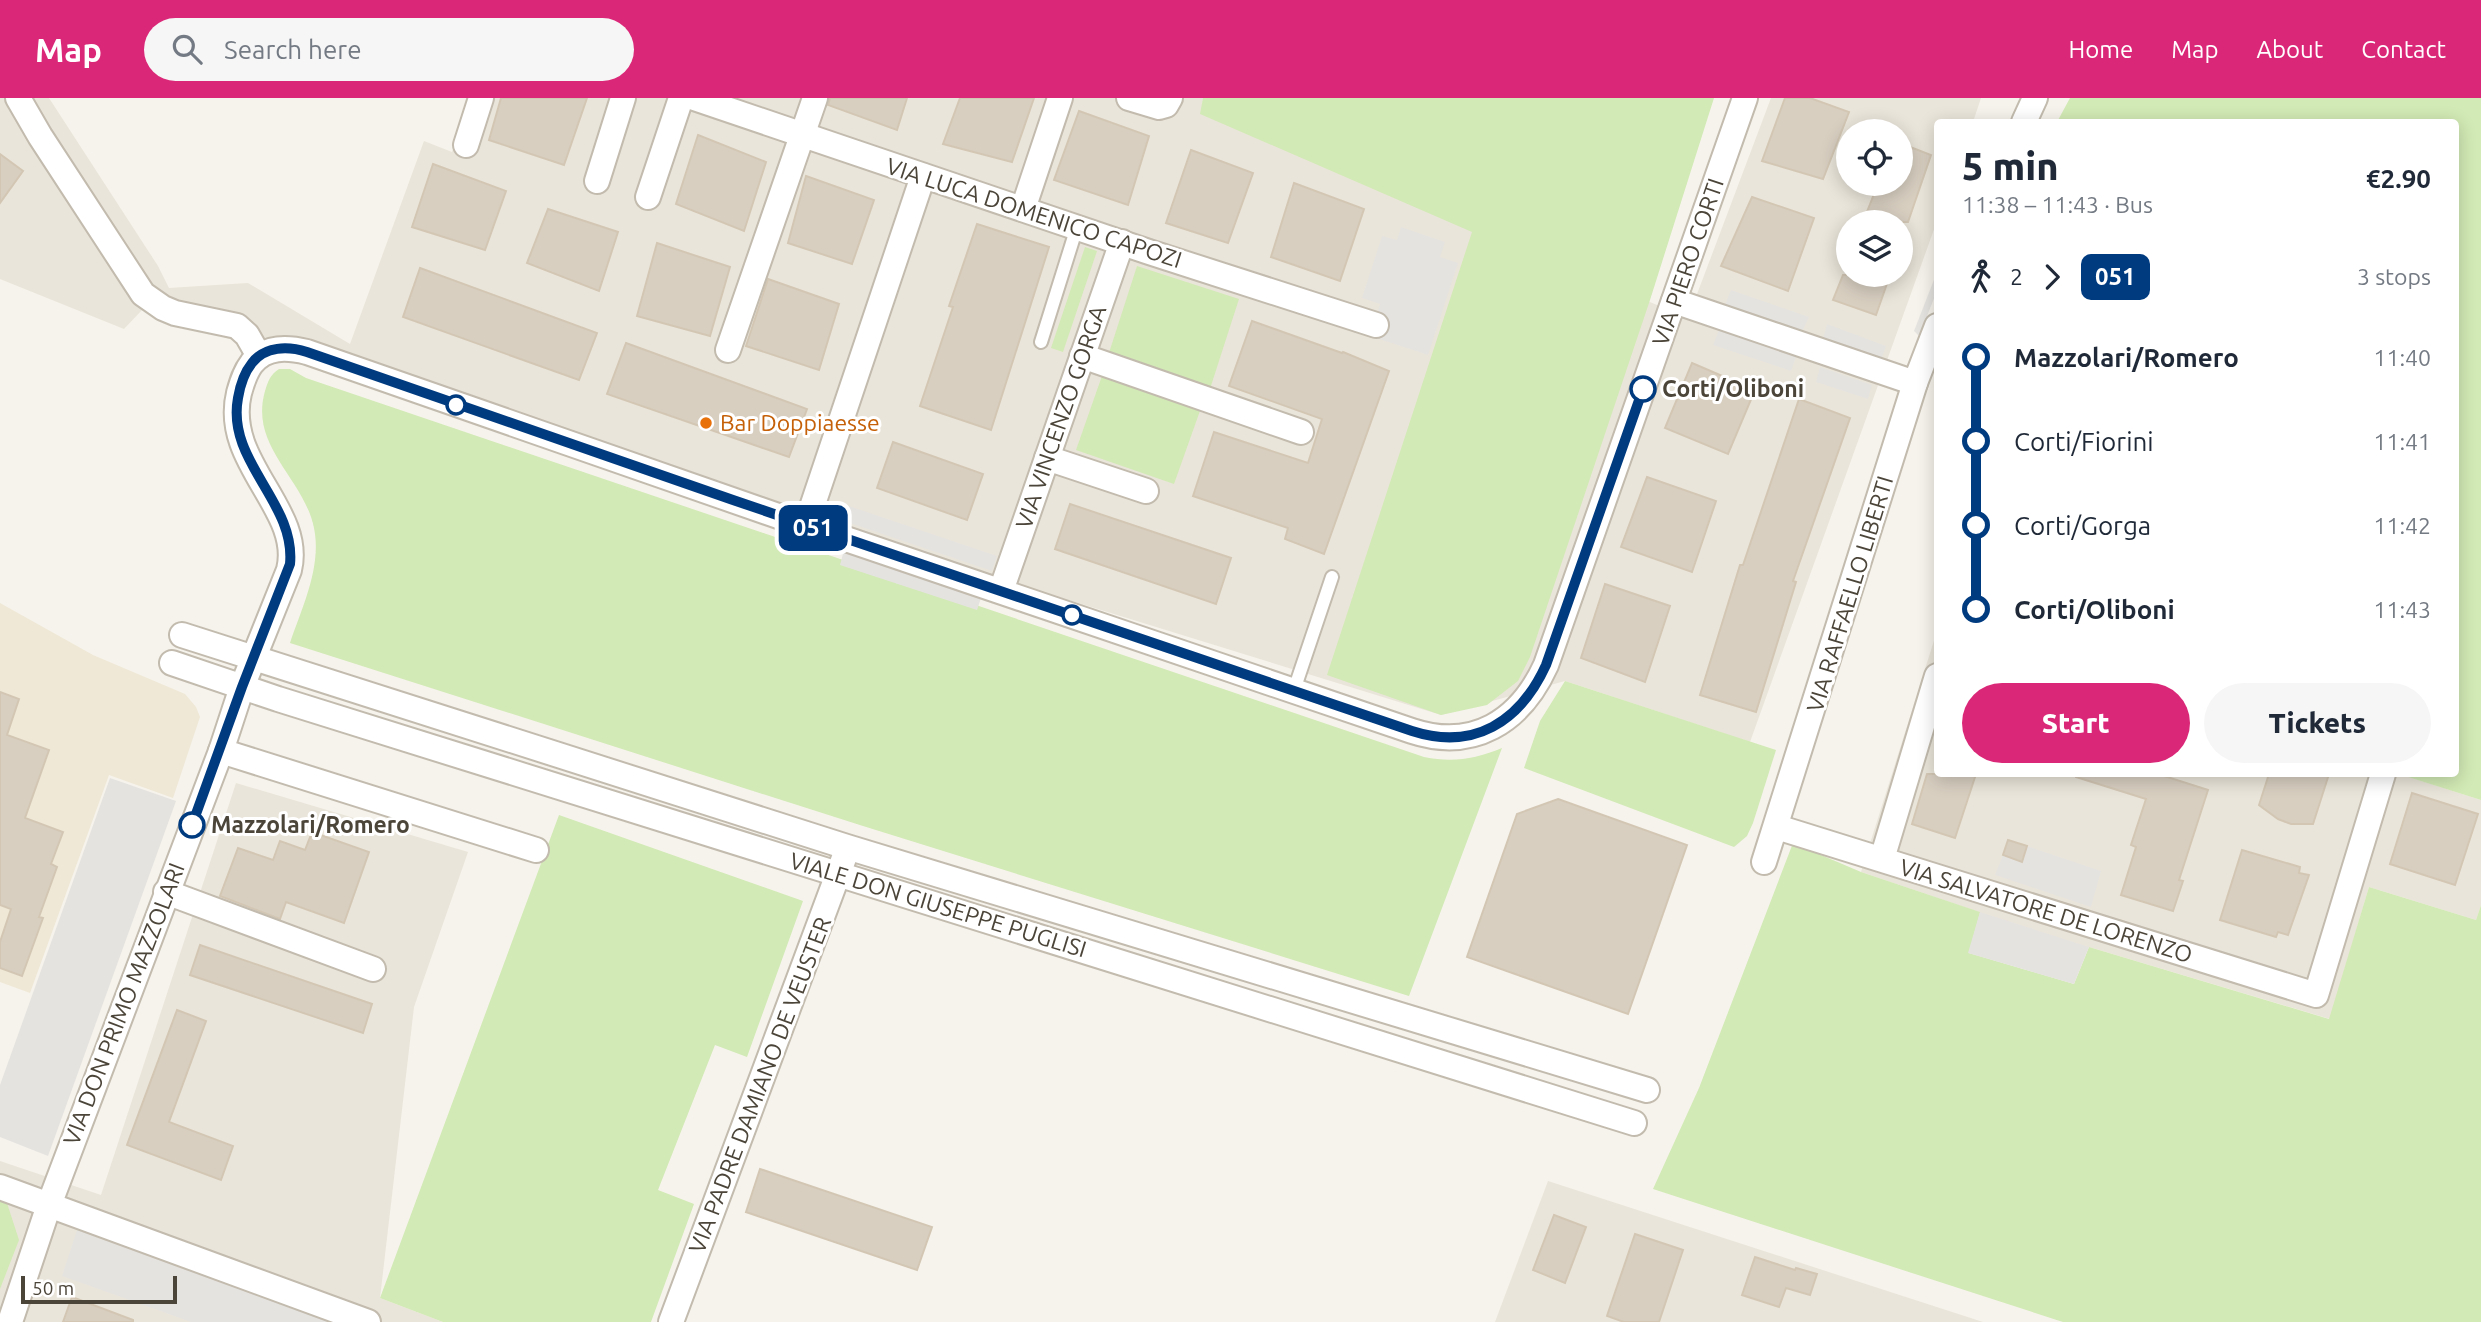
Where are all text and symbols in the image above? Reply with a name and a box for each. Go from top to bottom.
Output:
search box [144,18,634,81]
icon: search [168,30,206,68]
text: Map [35,31,102,68]
text: Search here [224,35,362,64]
text: Home [2068,36,2133,63]
text: Map [2171,36,2218,63]
text: About [2256,36,2323,63]
text: Contact [2361,36,2446,63]
map controls [1836,119,1913,287]
button: locate [1836,119,1913,196]
text: 5 min [1962,145,2059,187]
street label: VIA LUCA DOMENICO CAPOZI [883,153,1185,272]
text: €2.90 [2366,164,2431,193]
street label: VIA PIERO CORTI [1647,175,1728,349]
text: 11:38 – 11:43 · Bus [1962,192,2153,217]
button: layers [1836,210,1913,287]
icon: walk [1962,258,2000,296]
icon: forward [2033,258,2071,296]
text: 051 [2095,263,2136,290]
text: 2 [2010,264,2023,289]
text: 3 stops [2357,264,2431,289]
street label: VIA VINCENZO GORGA [1011,302,1111,532]
text: Mazzolari/Romero [2014,343,2239,372]
text: 11:40 [2373,345,2431,370]
marker: Corti/Oliboni [1630,376,1656,402]
place label: Corti/Oliboni [1662,376,1804,401]
unlabelled marker [446,395,466,415]
place label: Bar Doppiaesse [720,410,880,435]
marker: Bar Doppiaesse [698,415,714,431]
text: Corti/Fiorini [2014,427,2154,456]
text: 11:41 [2373,429,2431,454]
street label: VIA RAFFAELLO LIBERTI [1802,473,1897,715]
line badge: 051 [773,505,853,551]
text: Corti/Gorga [2014,511,2151,540]
text: 11:42 [2373,513,2431,538]
text: 051 [793,514,833,541]
text: Corti/Oliboni [2014,595,2175,624]
text: 11:43 [2373,597,2431,622]
unlabelled marker [1062,605,1082,625]
button: Start [1962,683,2190,763]
button: Tickets [2204,683,2431,763]
marker: Mazzolari/Romero [179,812,205,838]
place label: Mazzolari/Romero [211,812,410,837]
street label: VIALE DON GIUSEPPE PUGLISI [787,847,1089,962]
street label: VIA SALVATORE DE LORENZO [1897,854,2195,967]
street label: VIA DON PRIMO MAZZOLARI [58,859,189,1148]
street label: VIA PADRE DAMIANO DE VEUSTER [684,913,835,1256]
scale bar [21,1273,177,1305]
text: 50 m [32,1277,74,1299]

